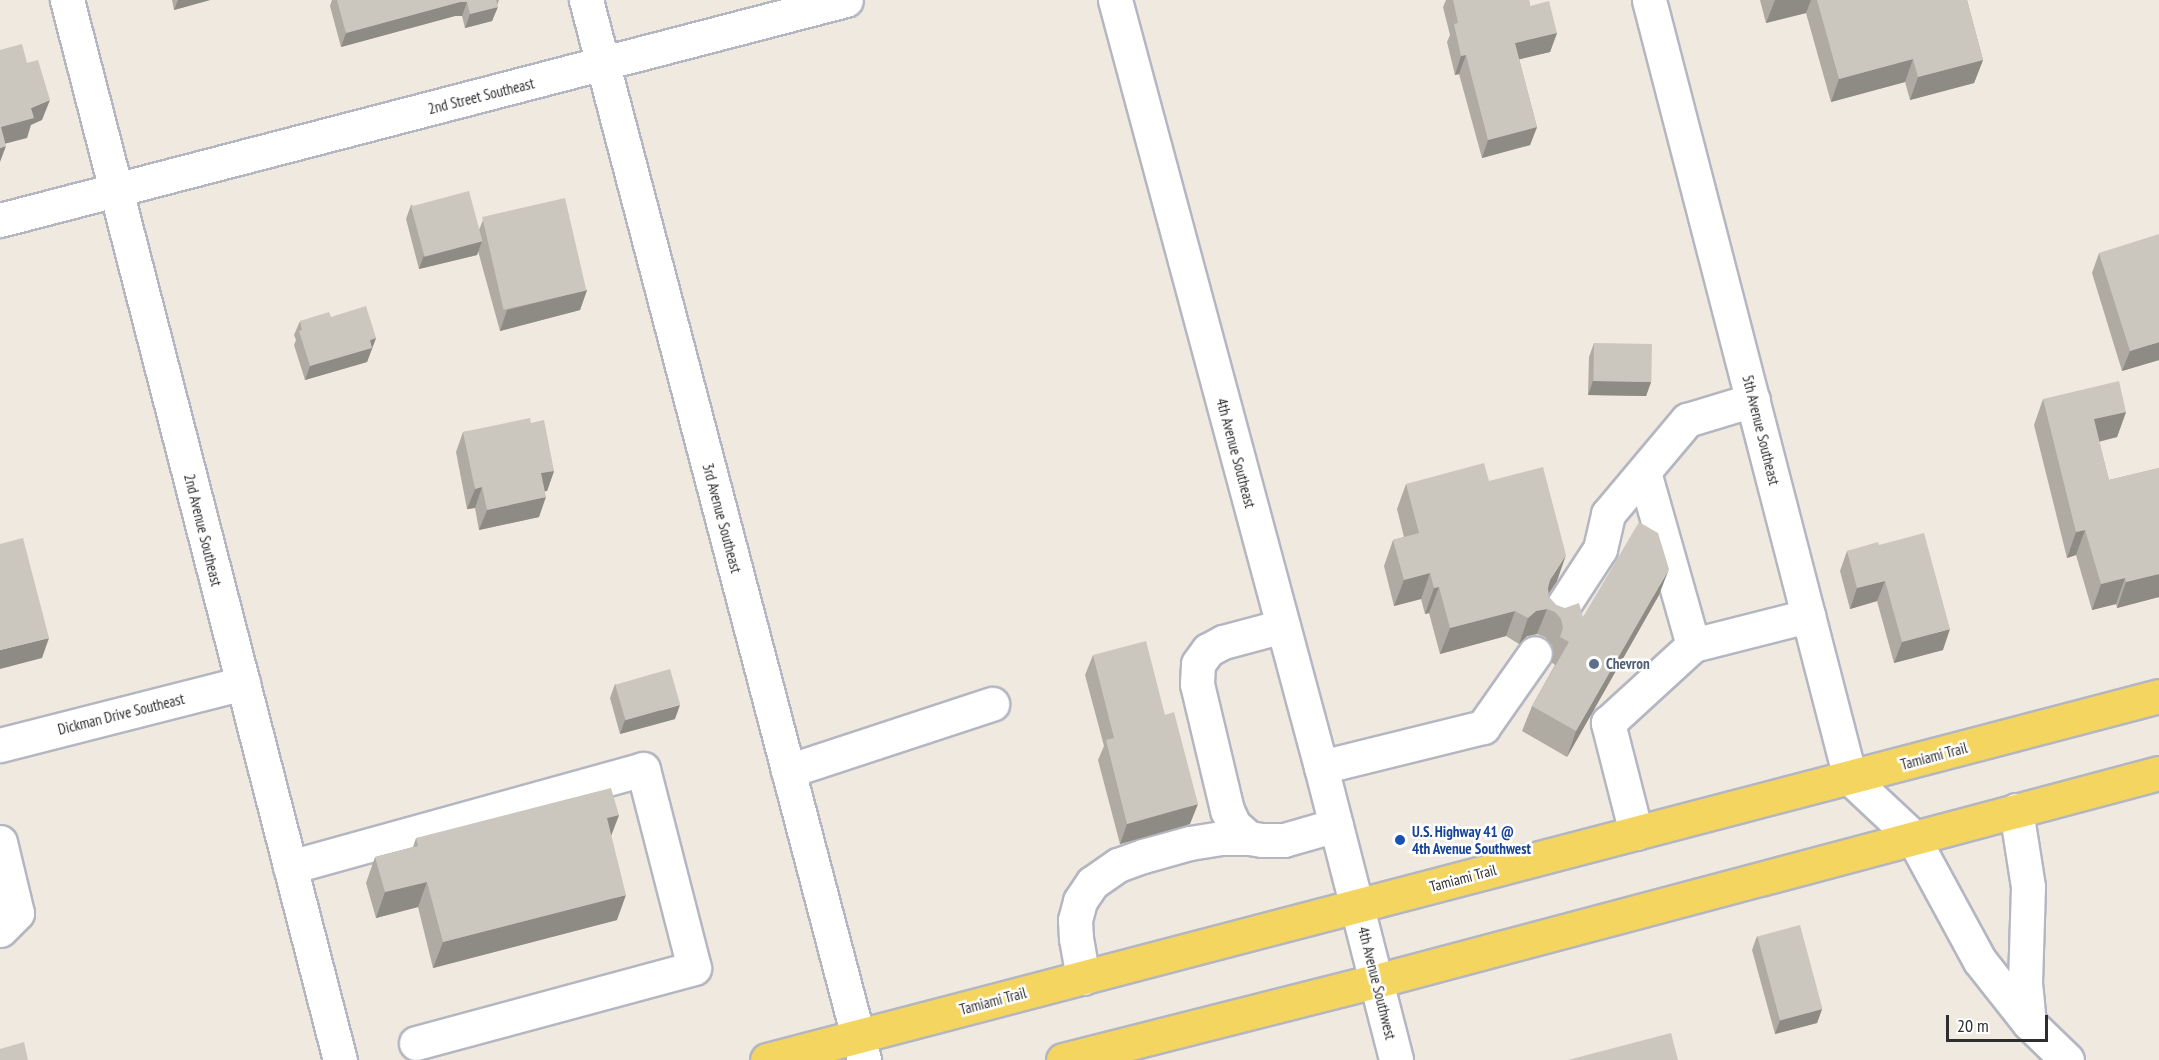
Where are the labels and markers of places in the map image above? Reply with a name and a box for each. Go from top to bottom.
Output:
place label: Chevron [1606,655,1650,673]
marker: Chevron [1587,657,1601,671]
place label: U.S. Highway 41 @ 4th Avenue Southwest [1412,822,1531,857]
marker: U.S. Highway 41 @ 4th Avenue Southwest [1393,833,1407,847]

